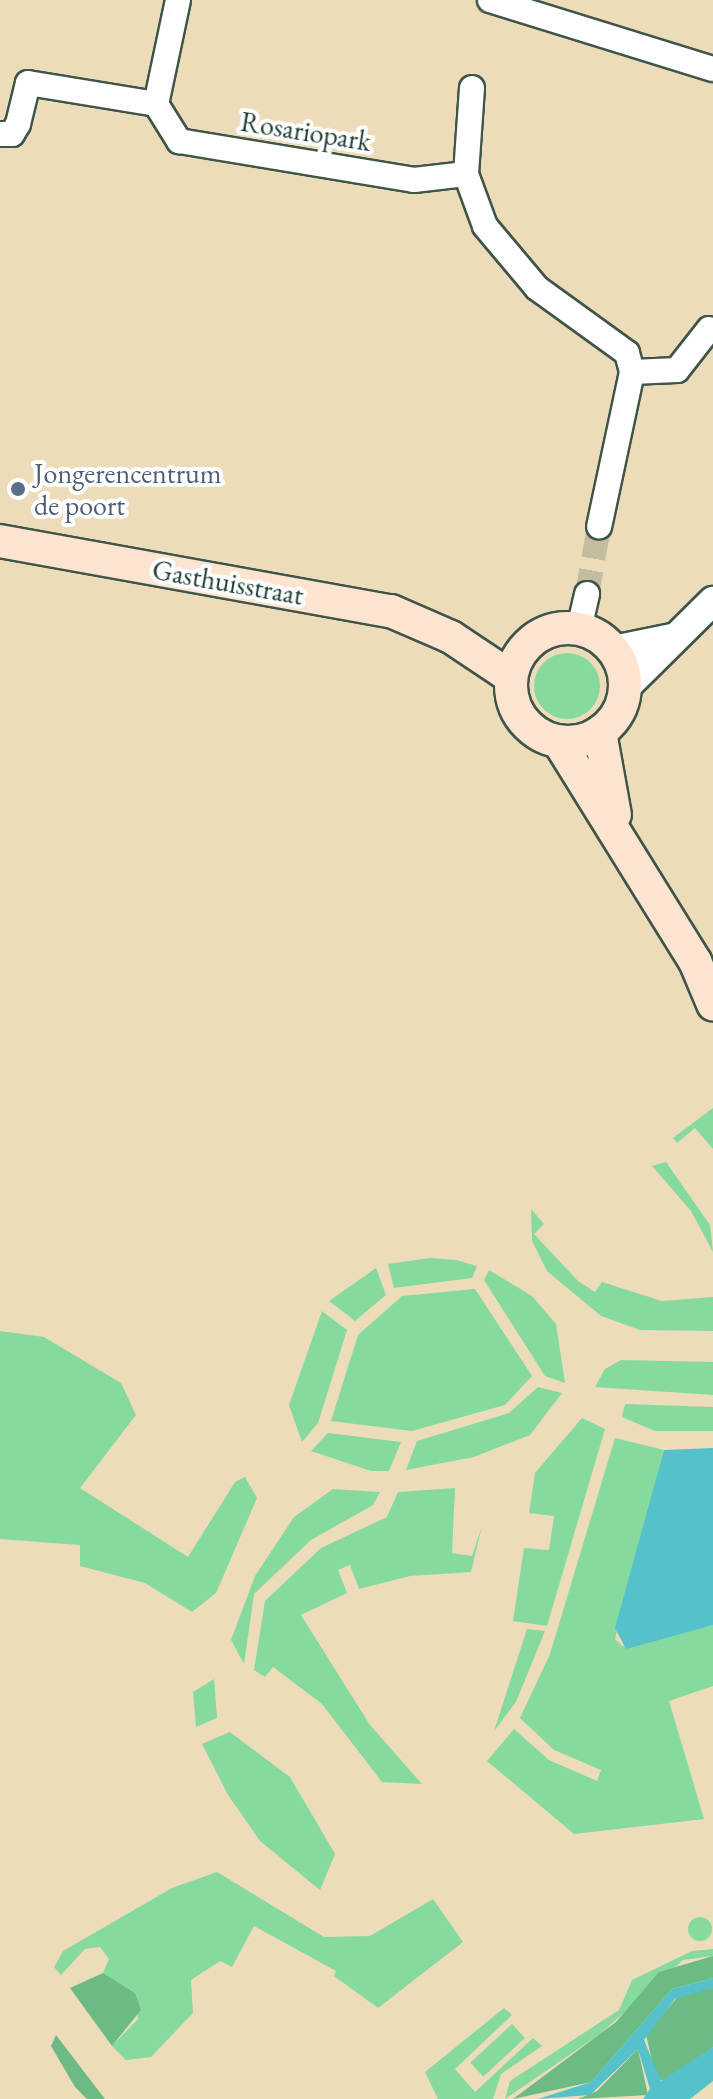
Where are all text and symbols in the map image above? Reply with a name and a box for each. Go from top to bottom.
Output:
street label: Rosariopark [238,104,374,158]
place label: Jongerencentrum de poort [34,456,222,522]
marker: Jongerencentrum de poort [9,480,27,498]
street label: Gasthuisstraat [150,552,306,612]

